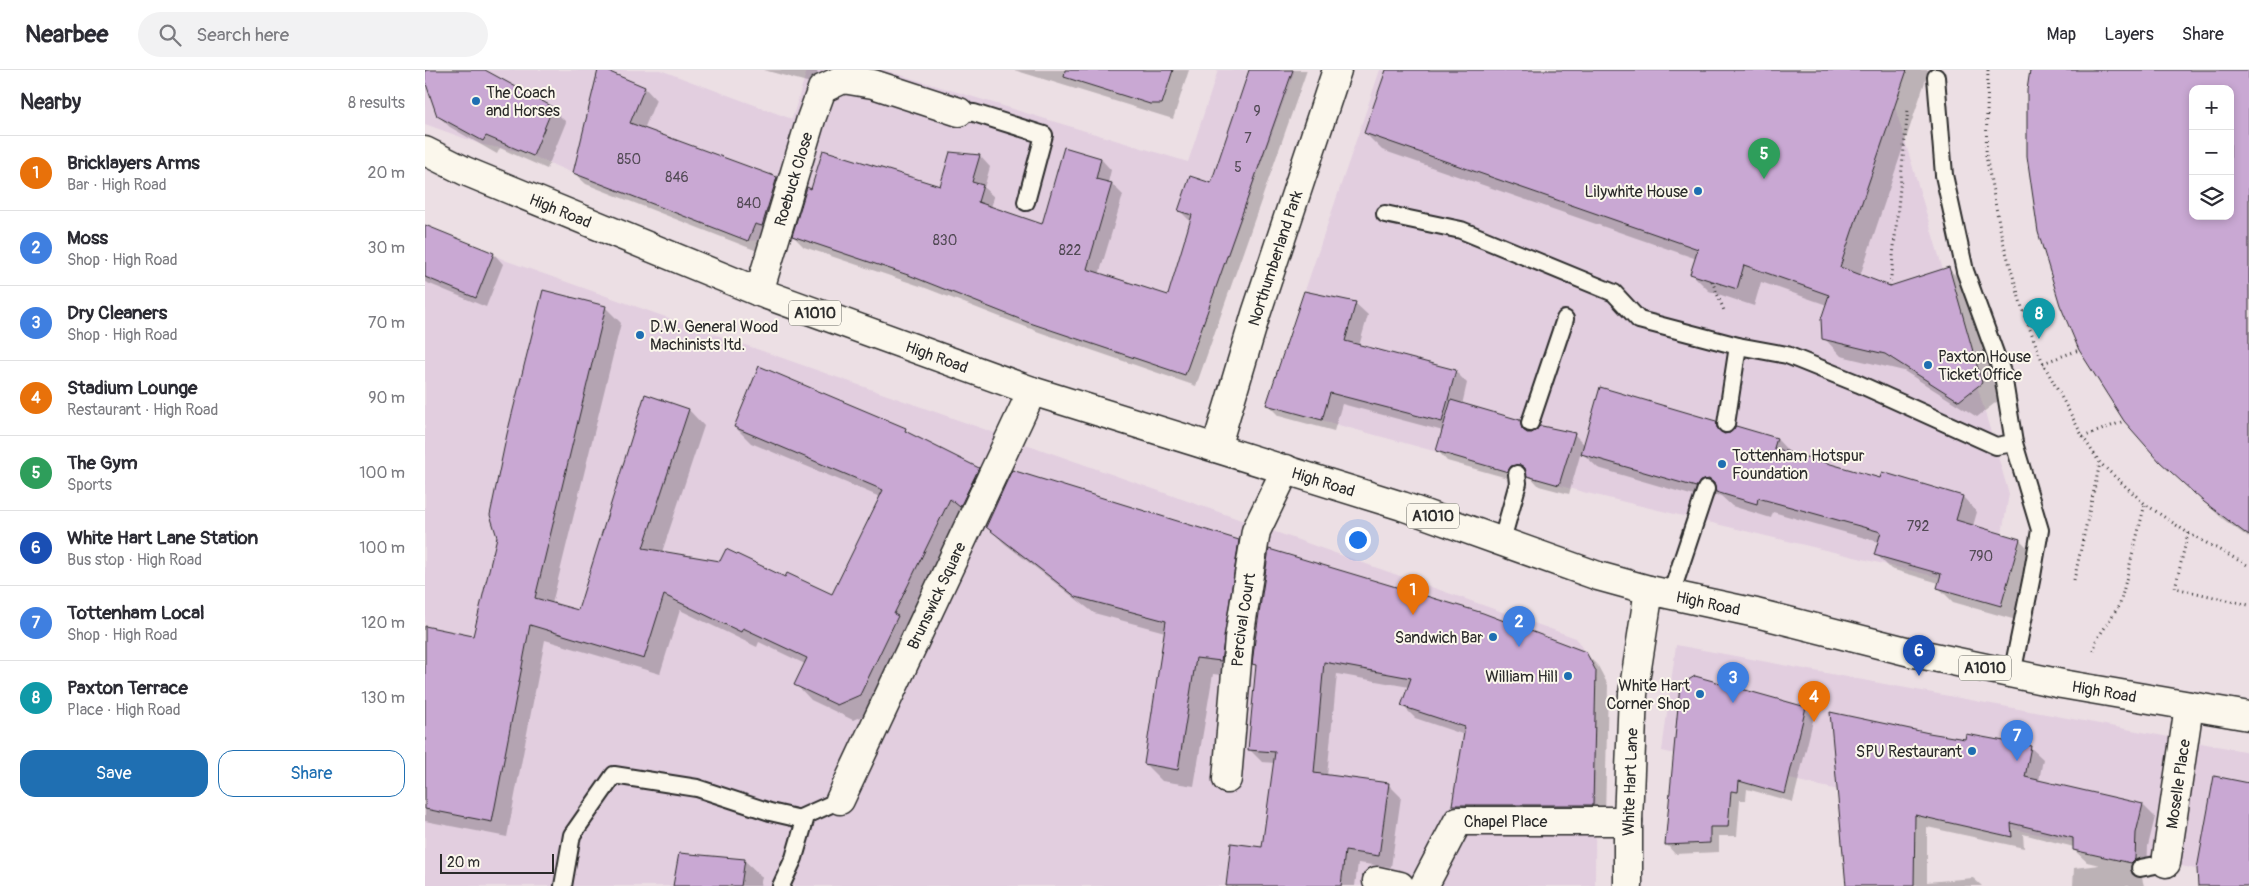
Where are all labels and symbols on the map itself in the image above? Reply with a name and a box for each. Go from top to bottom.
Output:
place label: The Coach and Horses [486,83,560,121]
marker: The Coach and Horses [470,95,482,107]
house number: 9 [1253,103,1261,120]
street label: Roebuck Close [770,130,818,229]
house number: 7 [1244,130,1252,147]
pin: 5 [1748,138,1780,179]
house number: 850 [617,151,641,168]
house number: 5 [1234,159,1242,176]
house number: 846 [665,169,689,186]
place label: Lilywhite House [1585,182,1688,202]
marker: Lilywhite House [1692,185,1704,197]
street label: Northumberland Park [1244,188,1307,328]
street label: High Road [526,190,594,233]
house number: 840 [737,195,761,212]
house number: 830 [933,232,957,249]
house number: 822 [1059,242,1082,259]
pin: 8 [2023,298,2055,339]
road number: A1010 [789,300,841,326]
place label: D.W. General Wood Machinists ltd. [650,317,778,355]
marker: D.W. General Wood Machinists ltd. [634,329,646,341]
street label: High Road [903,337,971,378]
place label: Paxton House Ticket Office [1938,347,2031,385]
marker: Paxton House Ticket Office [1922,359,1934,371]
place label: Tottenham Hotspur Foundation [1732,446,1865,484]
marker: Tottenham Hotspur Foundation [1716,458,1728,470]
street label: High Road [1289,463,1357,502]
road number: A1010 [1407,504,1459,528]
house number: 792 [1907,518,1929,535]
your location [1345,527,1371,553]
street label: Brunswick Square [903,539,971,653]
house number: 790 [1969,548,1993,565]
street label: Percival Court [1228,571,1260,668]
pin: 1 [1397,574,1429,615]
street label: High Road [1674,587,1742,620]
pin: 2 [1503,606,1535,647]
place label: Sandwich Bar [1395,628,1483,648]
marker: Sandwich Bar [1487,631,1499,643]
pin: 6 [1903,635,1935,676]
road number: A1010 [1959,656,2011,680]
pin: 3 [1717,662,1749,703]
place label: William Hill [1485,667,1558,687]
marker: William Hill [1562,670,1574,682]
place label: White Hart Corner Shop [1607,676,1691,714]
street label: High Road [2070,677,2138,708]
pin: 4 [1798,681,1830,722]
marker: White Hart Corner Shop [1694,688,1706,700]
pin: 7 [2001,720,2033,761]
street label: White Hart Lane [1619,727,1643,836]
street label: Moselle Place [2162,738,2195,830]
place label: SPU Restaurant [1856,742,1963,762]
marker: SPU Restaurant [1966,745,1978,757]
street label: Chapel Place [1464,812,1548,832]
scale bar [440,851,554,874]

